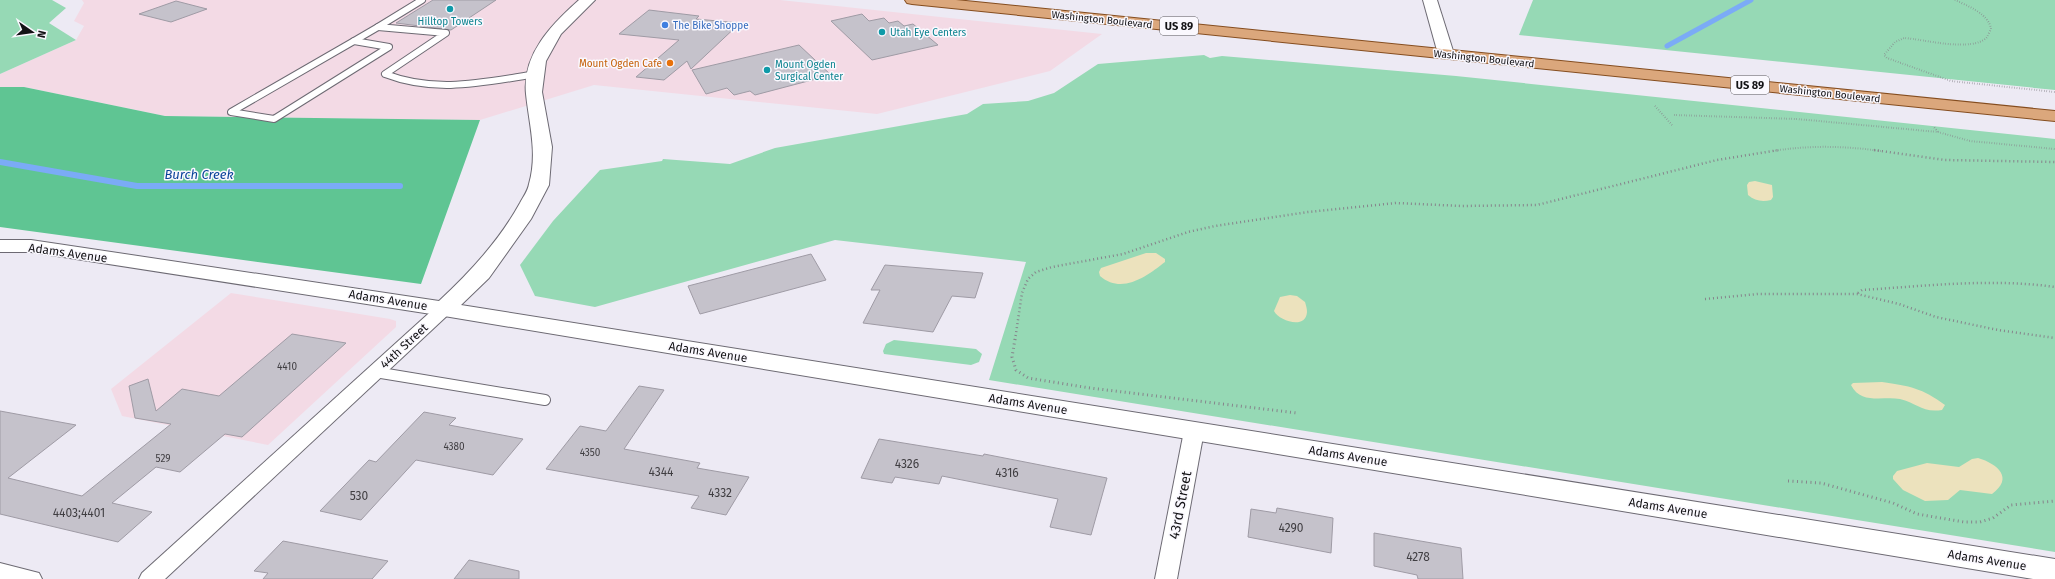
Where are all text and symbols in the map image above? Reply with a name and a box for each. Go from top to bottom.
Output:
marker: Hilltop Towers [445,4,455,14]
street label: Washington Boulevard [1051,9,1153,31]
north arrow [12,12,52,52]
place label: Hilltop Towers [418,16,483,28]
road number: US 89 [1160,17,1198,35]
marker: The Bike Shoppe [660,20,670,30]
place label: The Bike Shoppe [673,20,749,32]
marker: Utah Eye Centers [877,27,887,37]
place label: Utah Eye Centers [890,27,967,39]
text: N [34,29,48,39]
street label: Washington Boulevard [1433,48,1535,70]
place label: Mount Ogden Cafe [579,58,662,70]
marker: Mount Ogden Cafe [665,58,675,68]
place label: Mount Ogden Surgical Center [775,59,843,83]
marker: Mount Ogden Surgical Center [762,65,772,75]
road number: US 89 [1731,76,1769,94]
street label: Washington Boulevard [1779,83,1881,105]
water label: Burch Creek [165,167,233,182]
street label: Adams Avenue [28,241,108,265]
street label: Adams Avenue [348,287,428,313]
street label: 44th Street [377,320,431,372]
street label: Adams Avenue [668,339,748,365]
house number: 4410 [277,361,297,373]
street label: Adams Avenue [988,391,1068,417]
house number: 4380 [443,441,465,453]
street label: Adams Avenue [1308,443,1388,469]
house number: 4350 [580,447,601,459]
house number: 529 [156,453,171,465]
house number: 4326 [895,457,919,471]
house number: 4344 [649,465,674,479]
house number: 4316 [995,466,1019,480]
street label: 43rd Street [1166,469,1196,541]
house number: 4332 [708,486,732,500]
house number: 530 [350,489,369,503]
street label: Adams Avenue [1628,495,1708,521]
house number: 4403;4401 [53,506,105,520]
house number: 4290 [1279,521,1304,535]
street label: Adams Avenue [1947,547,2027,573]
house number: 4278 [1406,550,1430,564]

